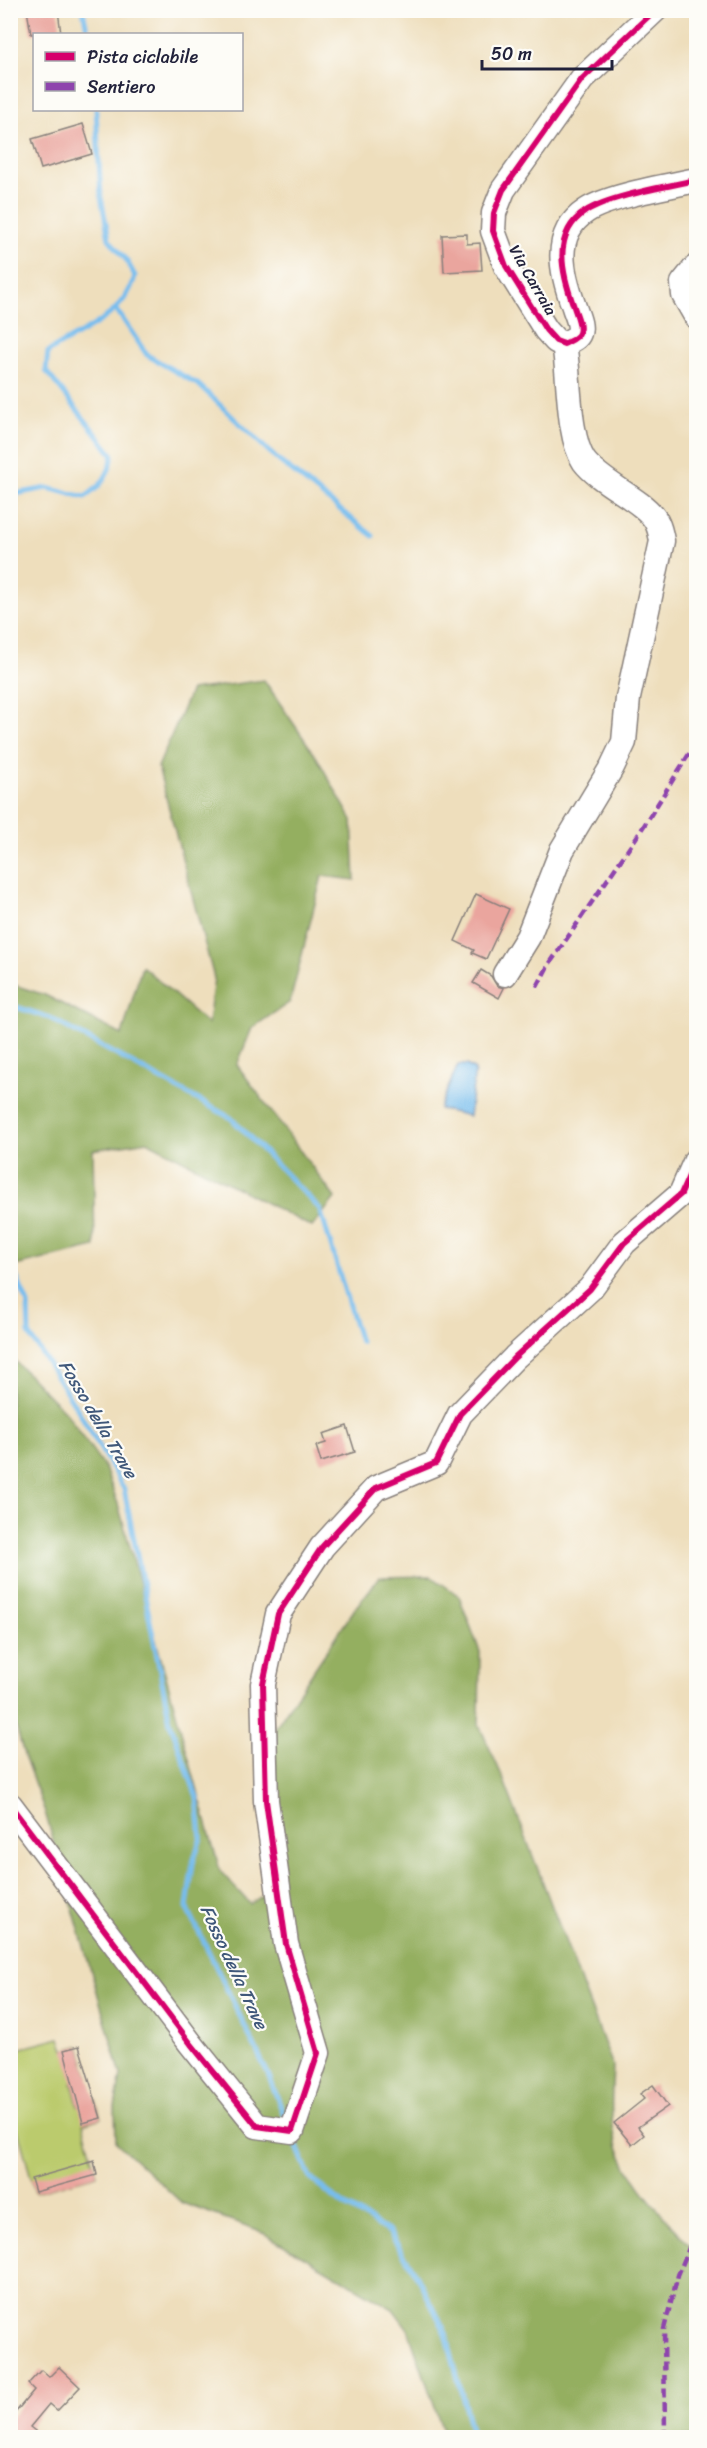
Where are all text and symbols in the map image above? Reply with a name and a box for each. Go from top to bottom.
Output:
legend [33,33,243,111]
scale bar [482,33,612,71]
text: 50 m [491,38,532,70]
text: Pista ciclabile [87,41,199,73]
text: Sentiero [87,71,155,103]
street label: Via Carraia [501,239,565,321]
water label: Fosso della Trave [50,1353,147,1487]
water label: Fosso della Trave [191,1900,278,2037]

